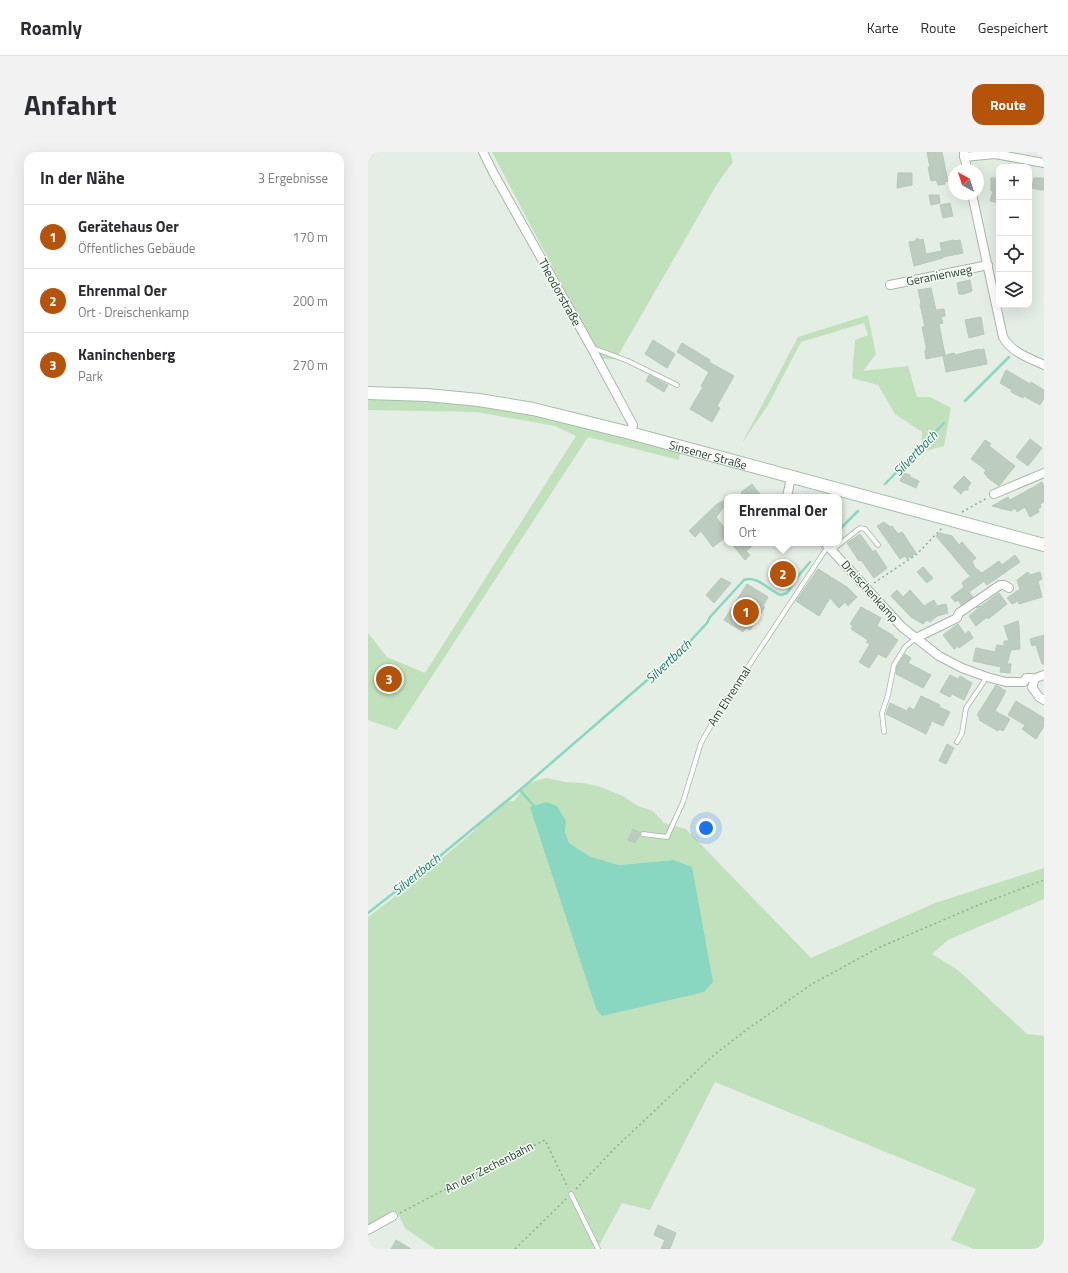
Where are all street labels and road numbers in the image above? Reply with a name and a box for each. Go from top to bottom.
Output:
street label: Theodorstraße [534,255,586,329]
street label: Geranienweg [905,259,973,291]
street label: Sinsener Straße [667,435,749,474]
street label: Dreischenkamp [837,556,903,626]
street label: Am Ehrenmal [702,662,756,730]
street label: An der Zechenbahn [441,1136,537,1198]

